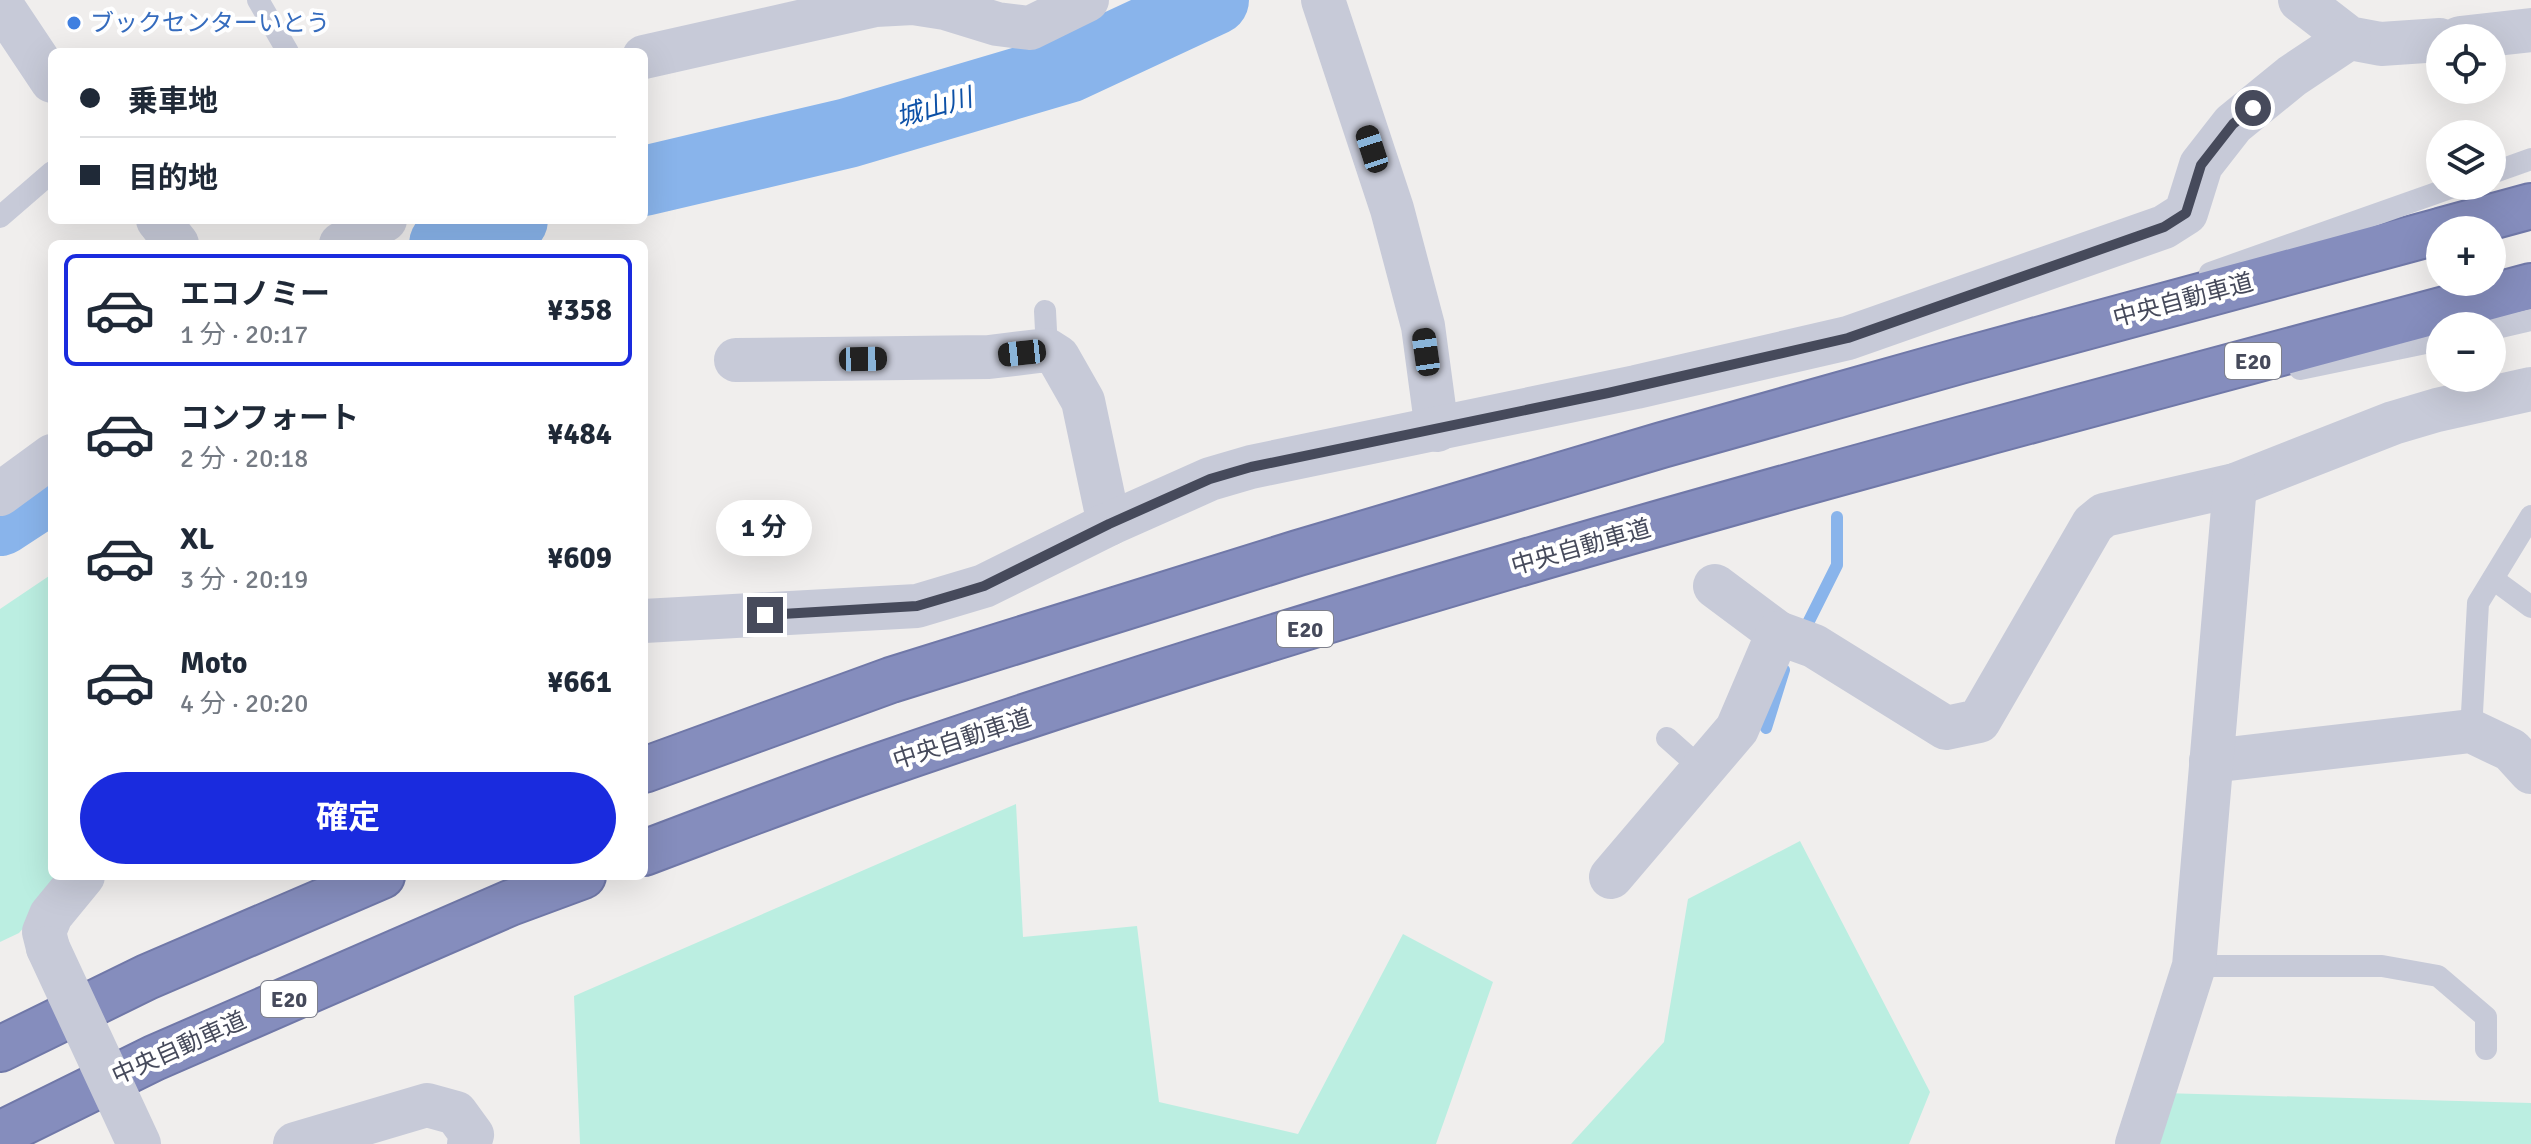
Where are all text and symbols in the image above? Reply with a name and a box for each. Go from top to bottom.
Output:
place label: ブックセンターいとう [90,8,330,38]
marker: ブックセンターいとう [65,14,83,32]
map controls [2426,24,2506,392]
button: locate [2426,24,2506,104]
water label: 城山川 [892,81,979,134]
text: 乗車地 [128,83,218,120]
route start [2235,90,2271,126]
button: layers [2426,120,2506,200]
car [1353,122,1391,176]
text: 目的地 [128,160,218,197]
button: + [2426,216,2506,296]
street label: 中央自動車道 [2110,267,2256,333]
icon: car [84,274,156,346]
text: エコノミー [180,276,330,313]
text: ¥358 [547,292,612,329]
button: − [2426,312,2506,392]
text: 1 分 · 20:17 [180,319,308,351]
car [1411,327,1441,377]
car [997,339,1047,367]
road number: E20 [2225,343,2281,379]
car [839,347,887,371]
icon: car [84,398,156,470]
text: コンフォート [180,400,359,437]
text: ¥484 [547,416,612,453]
text: 2 分 · 20:18 [180,443,308,475]
callout: 1 分 [717,499,813,555]
text: 1 分 [741,512,787,544]
street label: 中央自動車道 [1508,513,1654,581]
text: XL [180,521,214,558]
icon: car [84,522,156,594]
text: ¥609 [547,540,612,577]
text: 3 分 · 20:19 [180,564,308,596]
route end [747,597,783,633]
road number: E20 [1277,611,1333,647]
text: Moto [180,645,247,682]
icon: car [84,646,156,718]
text: ¥661 [547,664,612,701]
text: 4 分 · 20:20 [180,688,308,720]
street label: 中央自動車道 [889,702,1035,776]
button: 確定 [80,772,616,864]
road number: E20 [261,981,317,1017]
street label: 中央自動車道 [107,1005,251,1091]

